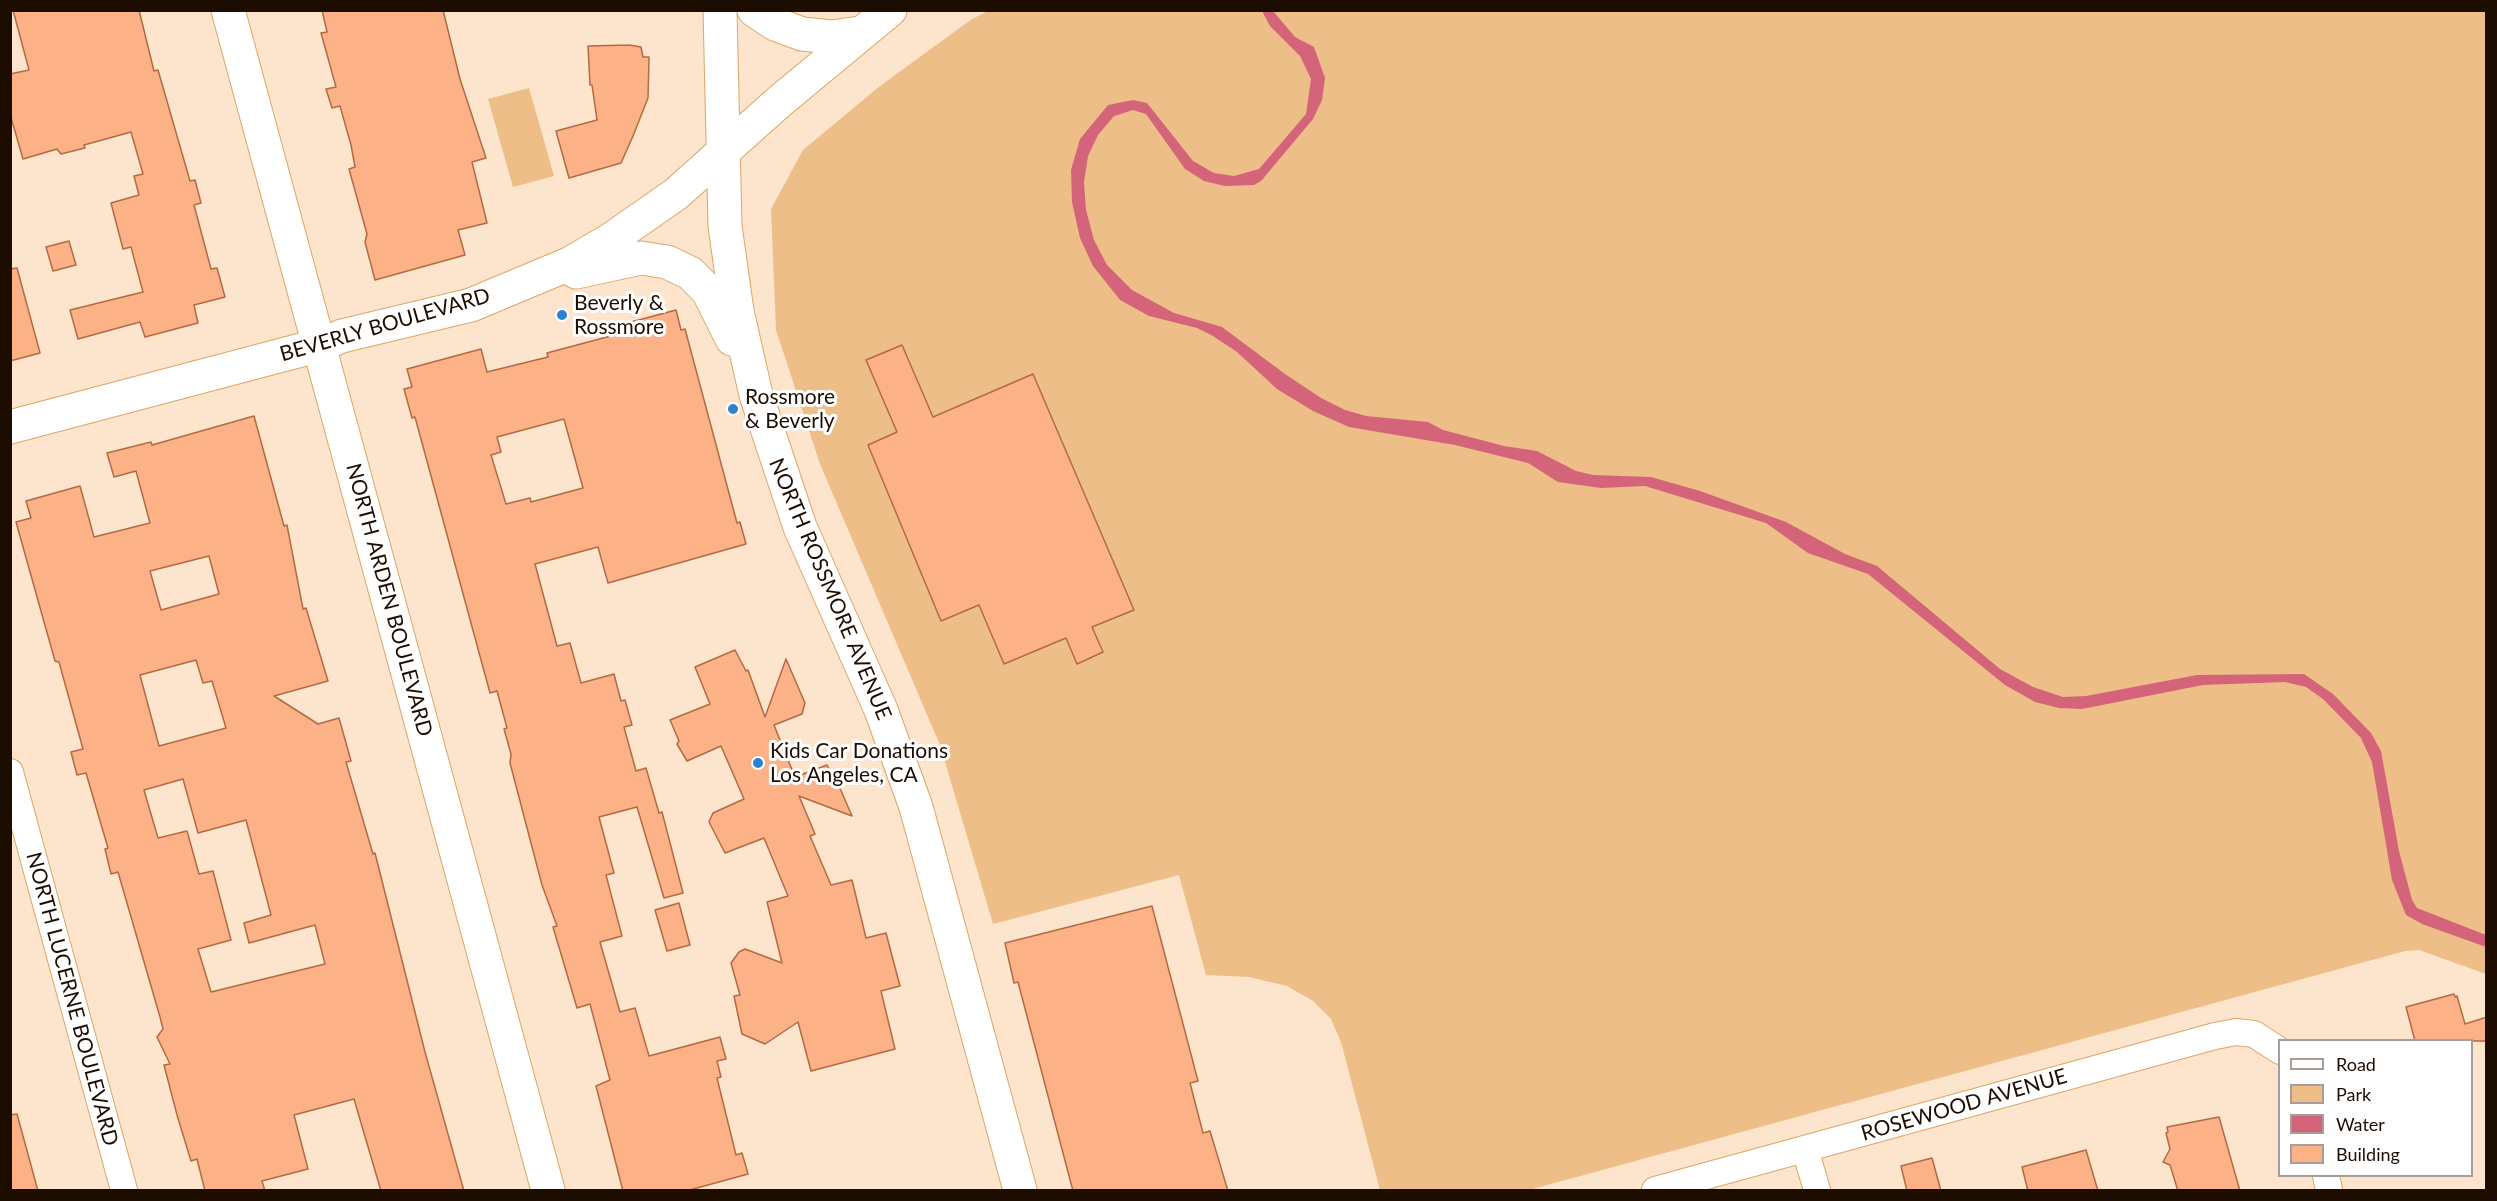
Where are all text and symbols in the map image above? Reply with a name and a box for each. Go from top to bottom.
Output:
street label: BEVERLY BOULEVARD [277,283,493,367]
place label: Beverly & Rossmore [574,290,664,340]
marker: Beverly & Rossmore [555,308,569,322]
place label: Rossmore & Beverly [745,384,835,434]
marker: Rossmore & Beverly [726,402,740,416]
street label: NORTH ROSSMORE AVENUE [763,454,897,724]
street label: NORTH ARDEN BOULEVARD [340,461,438,739]
place label: Kids Car Donations Los Angeles, CA [770,738,948,788]
marker: Kids Car Donations Los Angeles, CA [751,756,765,770]
street label: NORTH LUCERNE BOULEVARD [21,849,123,1149]
legend [2278,1039,2473,1177]
text: Road [2336,1053,2376,1075]
street label: ROSEWOOD AVENUE [1858,1064,2070,1146]
text: Park [2336,1083,2371,1105]
text: Water [2336,1113,2385,1135]
text: Building [2336,1143,2400,1165]

